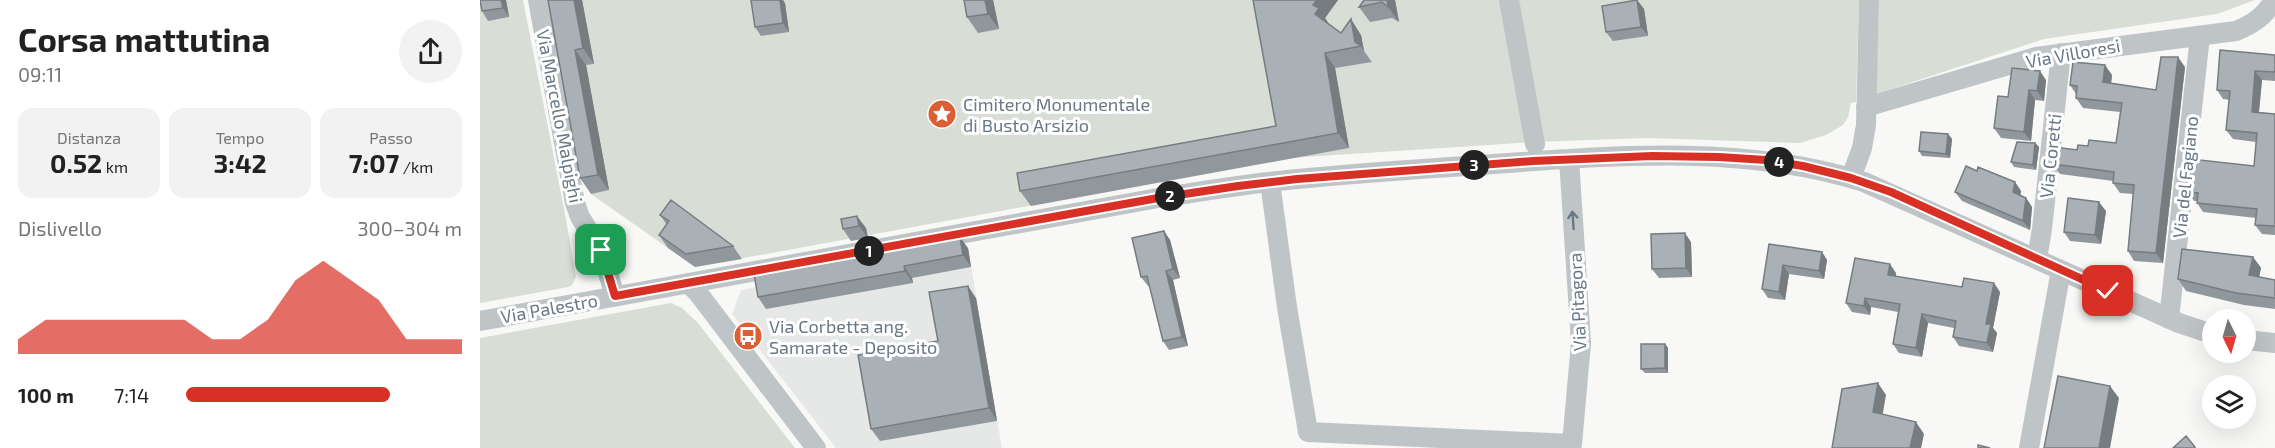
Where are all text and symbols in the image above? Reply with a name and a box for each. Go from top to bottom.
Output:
text: Corsa mattutina [18,19,270,59]
button: share [399,20,462,83]
street label: Via Marcello Malpighi [532,27,588,205]
street label: Via Villoresi [2024,34,2122,72]
text: 09:11 [18,62,62,86]
place label: Cimitero Monumentale di Busto Arsizio [963,93,1150,136]
place icon: Cimitero Monumentale di Busto Arsizio [926,98,958,130]
street label: Via Coretti [2035,113,2065,199]
street label: Via del Fagiano [2168,115,2202,239]
text: Distanza [57,128,121,147]
text: Tempo [216,128,264,147]
text: Passo [369,128,413,147]
text: 0.52 [50,147,102,178]
text: 3:42 [213,147,267,178]
text: 7:07 [349,147,399,178]
pin: 4 [1764,147,1794,177]
pin: 3 [1459,150,1489,180]
text: 4 [1774,152,1784,171]
text: 3 [1469,155,1479,174]
text: km [102,157,128,176]
text: /km [399,157,433,176]
pin: 2 [1155,181,1185,211]
text: 2 [1165,186,1175,205]
one-way arrow [1567,210,1578,230]
text: Dislivello [18,216,102,240]
text: 300–304 m [357,216,462,240]
pin [575,224,626,275]
icon: arrive [584,233,617,266]
pin: 1 [854,236,884,266]
text: 1 [866,241,872,260]
street label: Via Pitagora [1563,252,1591,352]
pin [2082,265,2133,316]
icon: check [2091,274,2124,307]
street label: Via Palestro [499,289,599,327]
north arrow [2202,309,2256,363]
map controls [2202,309,2256,429]
place label: Via Corbetta ang. Samarate - Deposito [769,315,937,358]
bus stop icon: Via Corbetta ang. Samarate - Deposito [732,320,764,352]
button: layers [2202,375,2256,429]
text: 100 m [18,383,74,407]
text: 7:14 [114,383,149,407]

